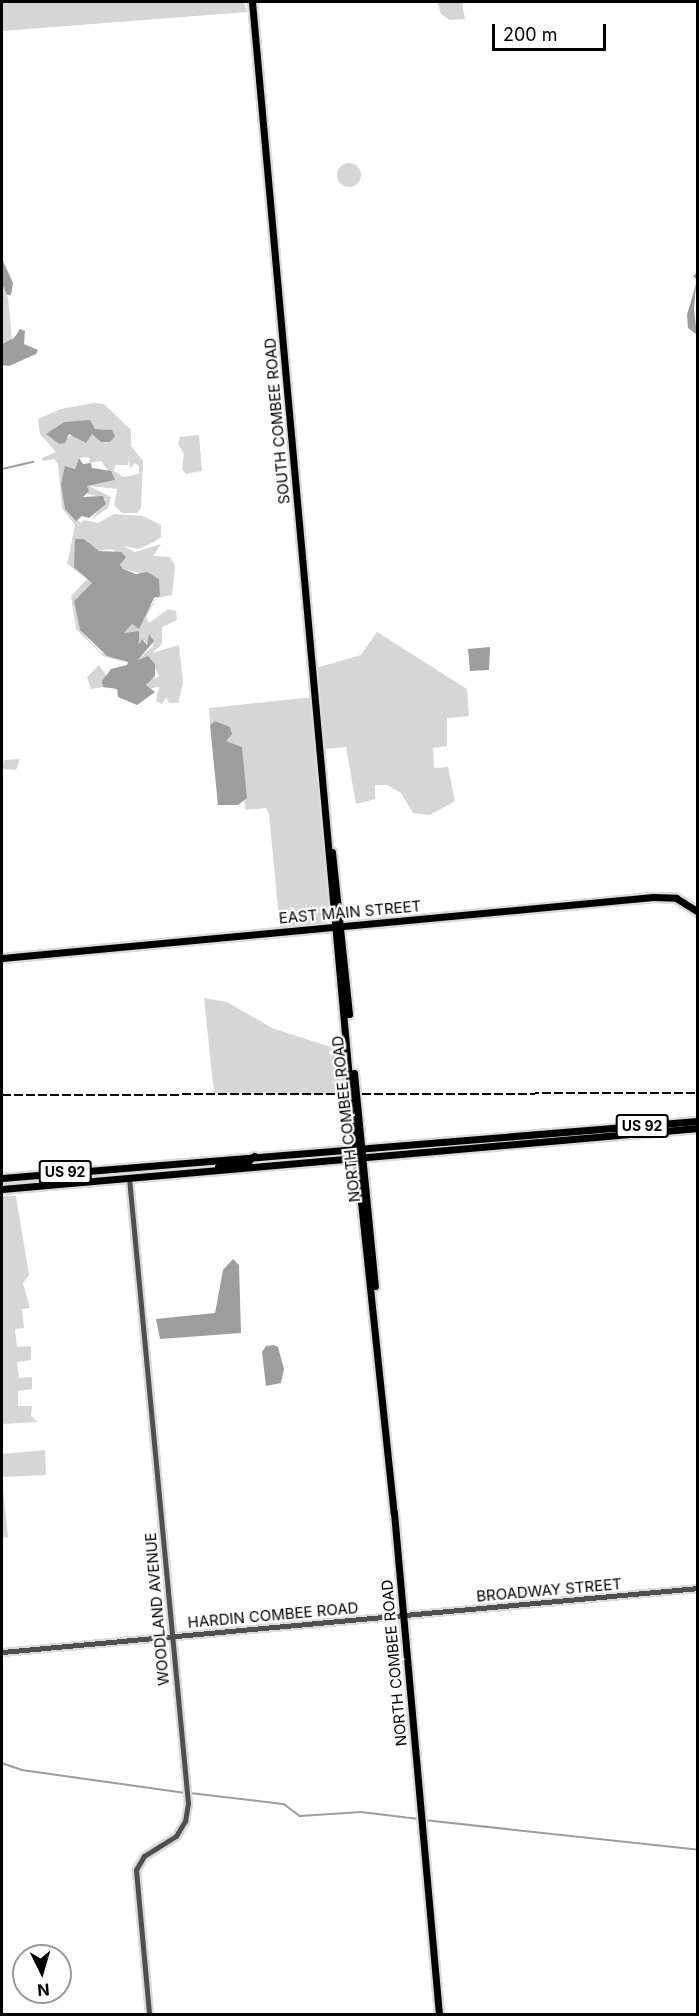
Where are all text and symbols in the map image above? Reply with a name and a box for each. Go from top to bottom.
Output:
scale bar [495,12,609,50]
text: 200 m [503,24,558,45]
street label: SOUTH COMBEE ROAD [261,337,293,505]
street label: EAST MAIN STREET [278,897,422,927]
street label: NORTH COMBEE ROAD [328,1035,364,1203]
road number: US 92 [615,1115,669,1137]
road number: US 92 [38,1161,92,1183]
street label: WOODLAND AVENUE [141,1532,173,1686]
street label: BROADWAY STREET [476,1575,622,1605]
street label: NORTH COMBEE ROAD [378,1579,410,1747]
street label: HARDIN COMBEE ROAD [187,1599,359,1631]
north arrow [12,1944,72,2004]
text: N [36,1979,50,2000]

